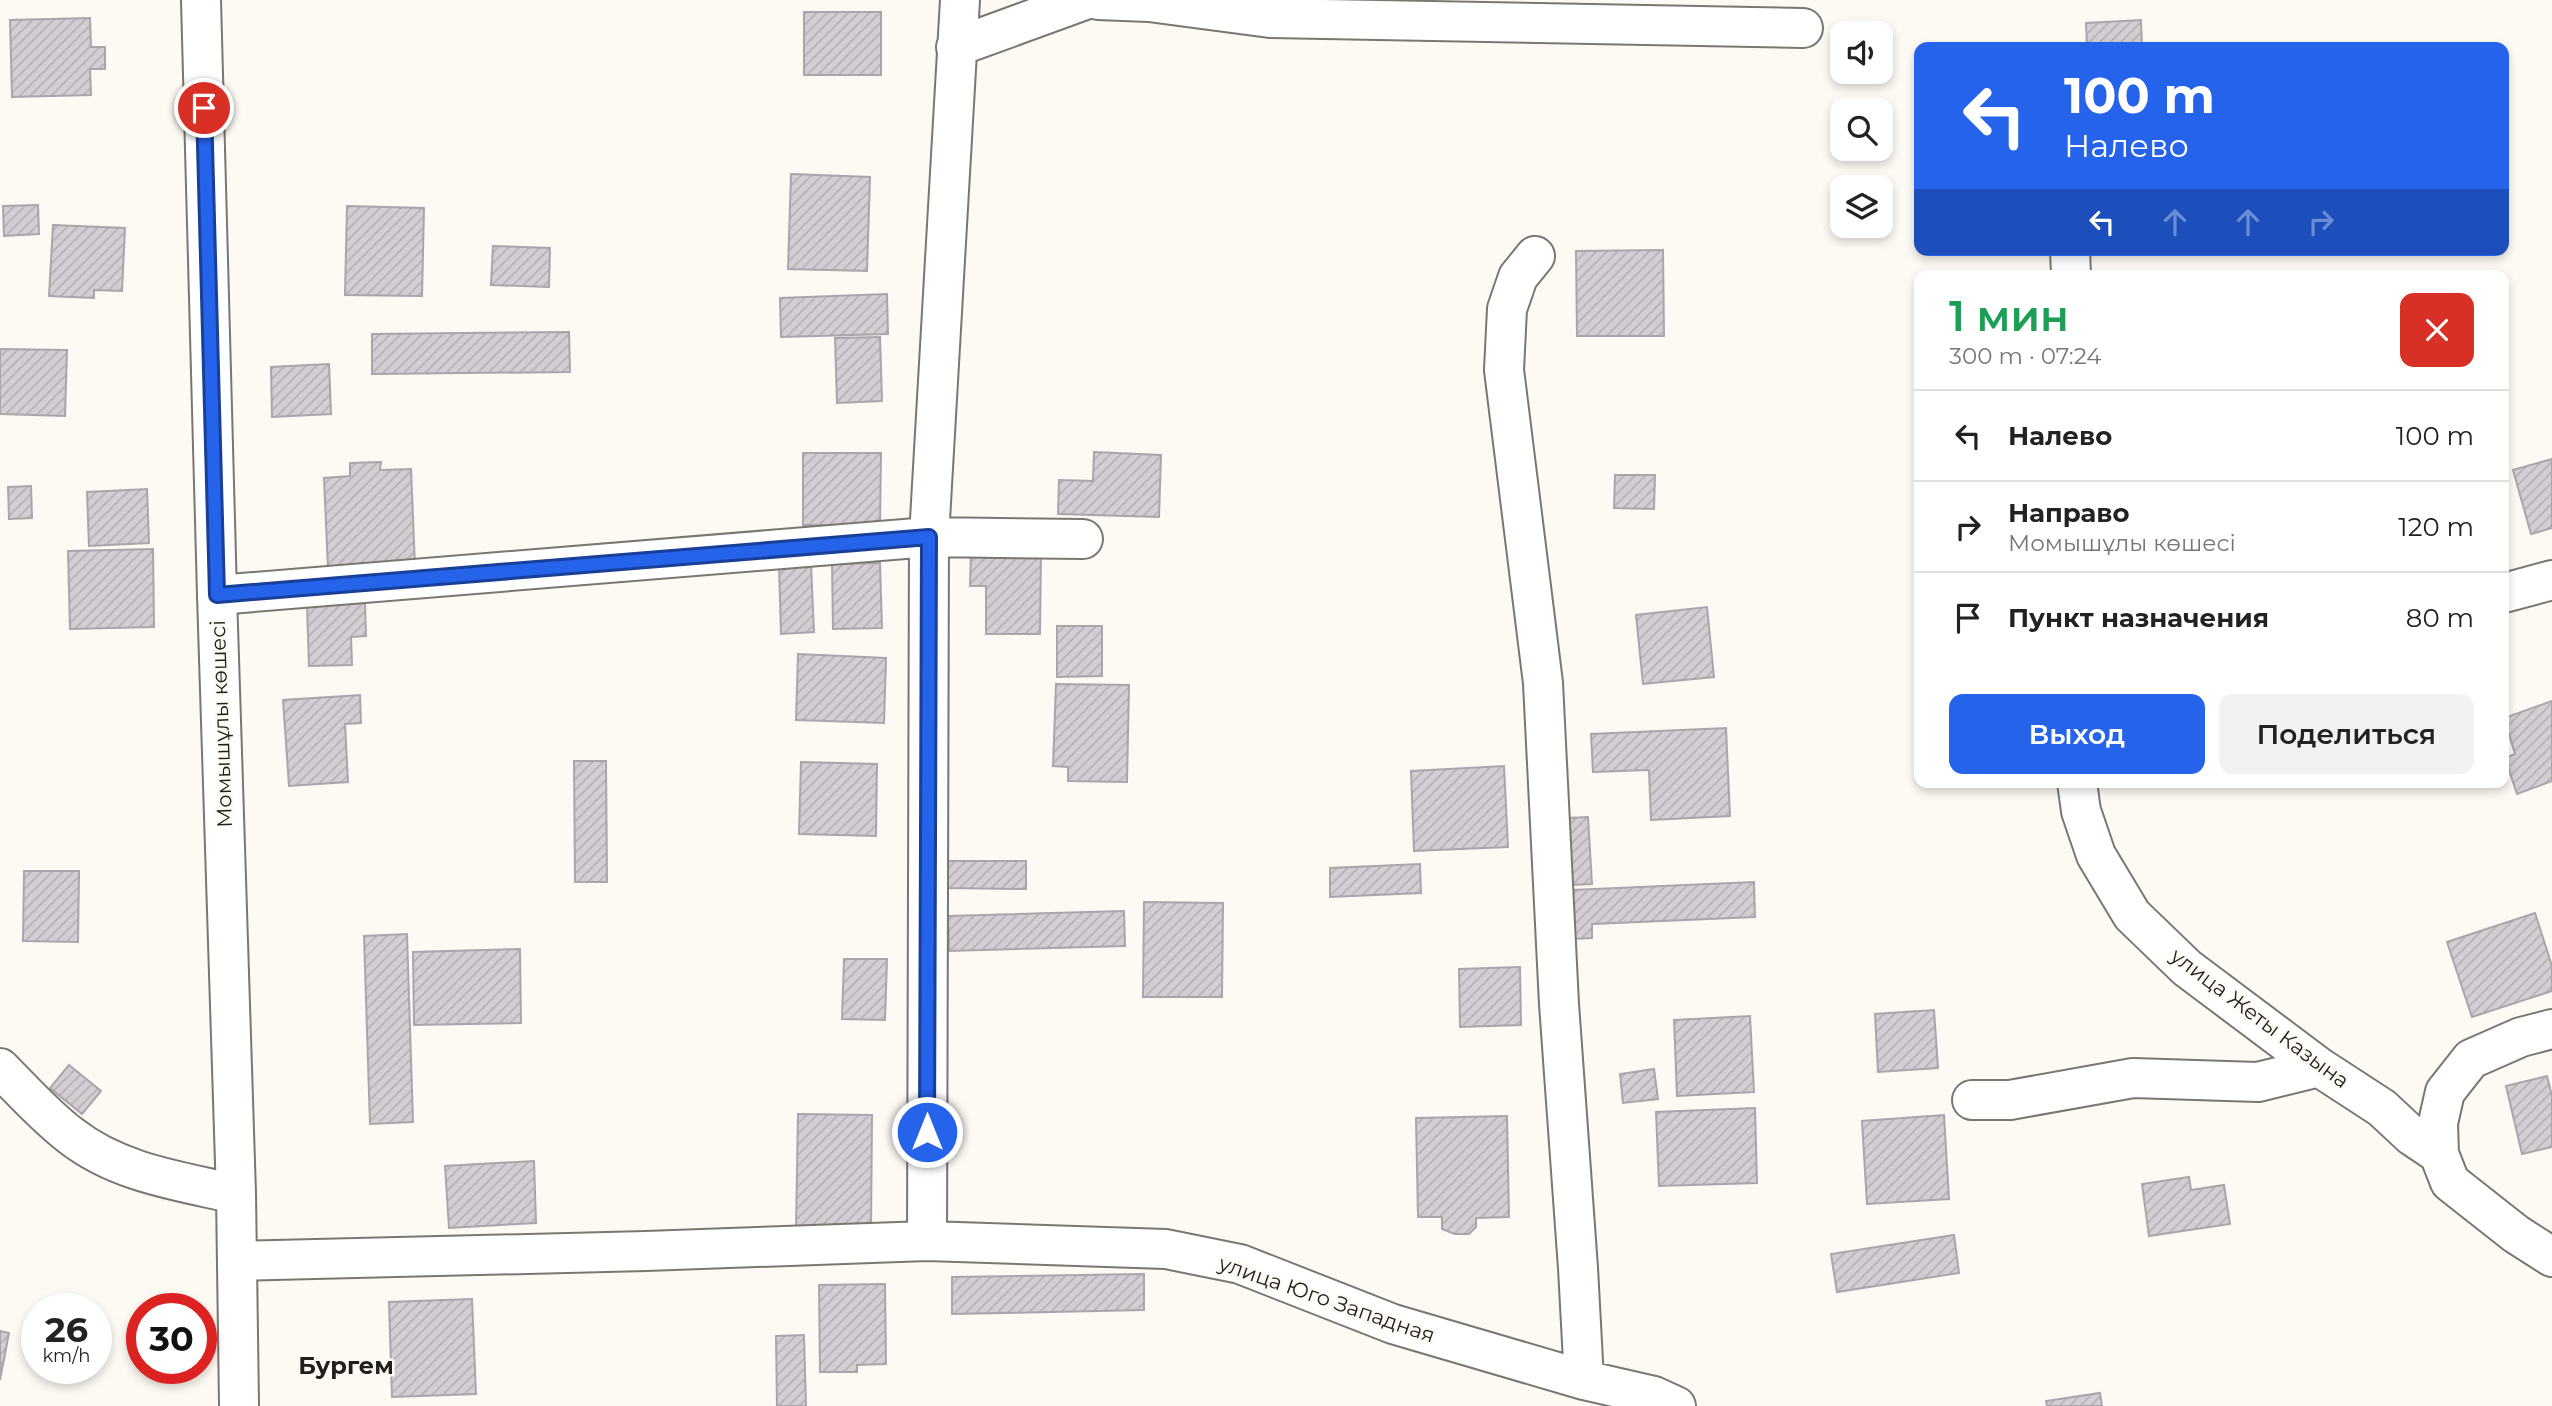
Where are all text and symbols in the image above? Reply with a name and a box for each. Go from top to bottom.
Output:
map controls [1830,21,1893,238]
button: sound [1830,21,1893,84]
text: 100 m [2064,66,2215,125]
icon: left [1949,70,2040,161]
pin [174,78,234,138]
icon: arrive [185,89,223,127]
button: search [1830,98,1893,161]
text: Налево [2064,126,2189,165]
button: layers [1830,175,1893,238]
icon: left [2083,203,2121,241]
icon: ahead [2156,203,2194,241]
icon: ahead [2229,203,2267,241]
icon: right [2302,203,2340,241]
text: 1 мин [1949,290,2069,342]
button: close [2400,293,2474,367]
text: 300 m · 07:24 [1949,342,2101,370]
icon: left [1949,417,1987,455]
text: Налево [2008,420,2112,452]
text: 100 m [2396,420,2474,452]
text: Направо [2008,497,2129,529]
icon: right [1949,508,1987,546]
text: 120 m [2398,511,2474,543]
text: Момышұлы көшесі [2008,529,2236,557]
icon: arrive [1949,599,1987,637]
text: Пункт назначения [2008,602,2269,634]
text: 80 m [2406,602,2474,634]
street label: Момышұлы көшесі [205,620,237,828]
button: Выход [1949,694,2205,774]
button: Поделиться [2219,694,2474,774]
street label: улица Жеты Казына [2165,942,2354,1093]
position arrow [890,1095,964,1169]
street label: улица Юго Западная [1215,1250,1438,1348]
speed limit sign: 30 [126,1293,217,1384]
text: 26 [45,1308,88,1351]
text: km/h [42,1345,91,1367]
district label: Бургем [298,1351,394,1380]

